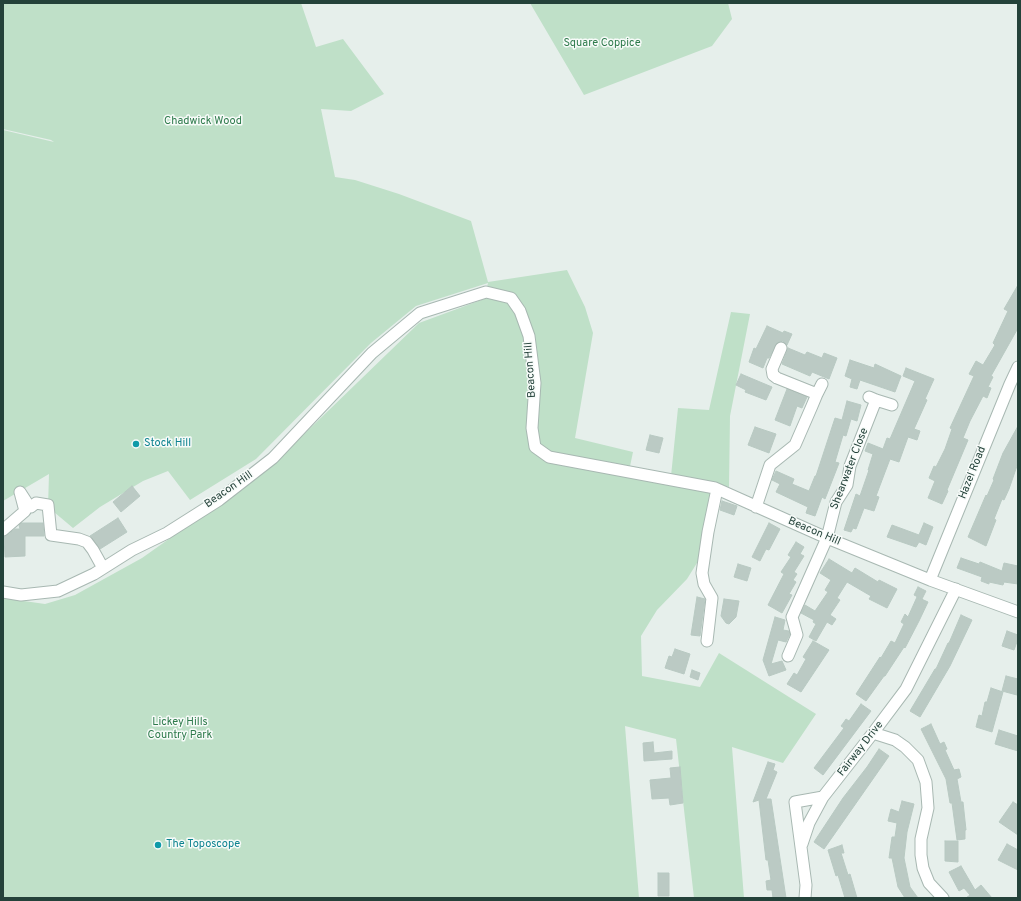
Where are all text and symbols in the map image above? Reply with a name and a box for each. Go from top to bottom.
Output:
park label: Square Coppice [563,37,641,51]
park label: Chadwick Wood [164,115,242,129]
street label: Beacon Hill [522,342,540,398]
street label: Shearwater Close [828,426,872,512]
place label: Stock Hill [144,437,191,451]
marker: Stock Hill [131,439,141,449]
street label: Hazel Road [956,445,990,501]
street label: Beacon Hill [202,469,256,511]
street label: Beacon Hill [786,515,842,549]
park label: Lickey Hills Country Park [148,716,212,742]
street label: Fairway Drive [835,719,887,779]
place label: The Toposcope [166,838,240,852]
marker: The Toposcope [153,840,163,850]

